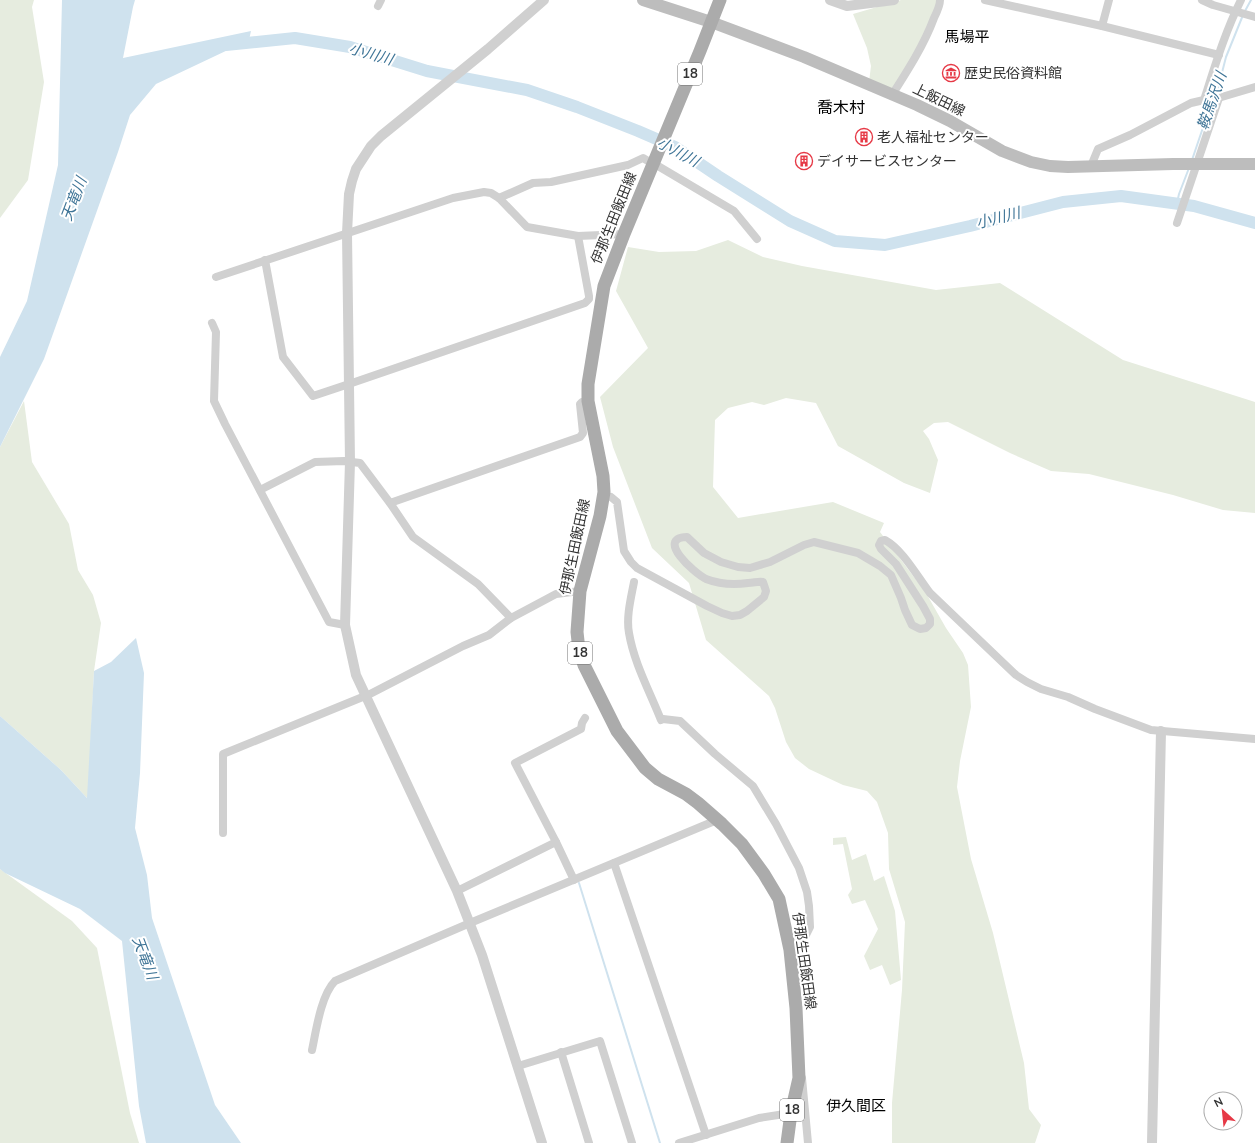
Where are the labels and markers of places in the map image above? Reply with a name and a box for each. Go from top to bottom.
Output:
museum icon: 歴史民俗資料館 [941,63,961,83]
place label: 歴史民俗資料館 [964,64,1062,83]
building icon: 老人福祉センター [854,127,874,147]
place label: 老人福祉センター [877,128,989,147]
building icon: デイサービスセンター [794,151,814,171]
place label: デイサービスセンター [817,152,957,171]

